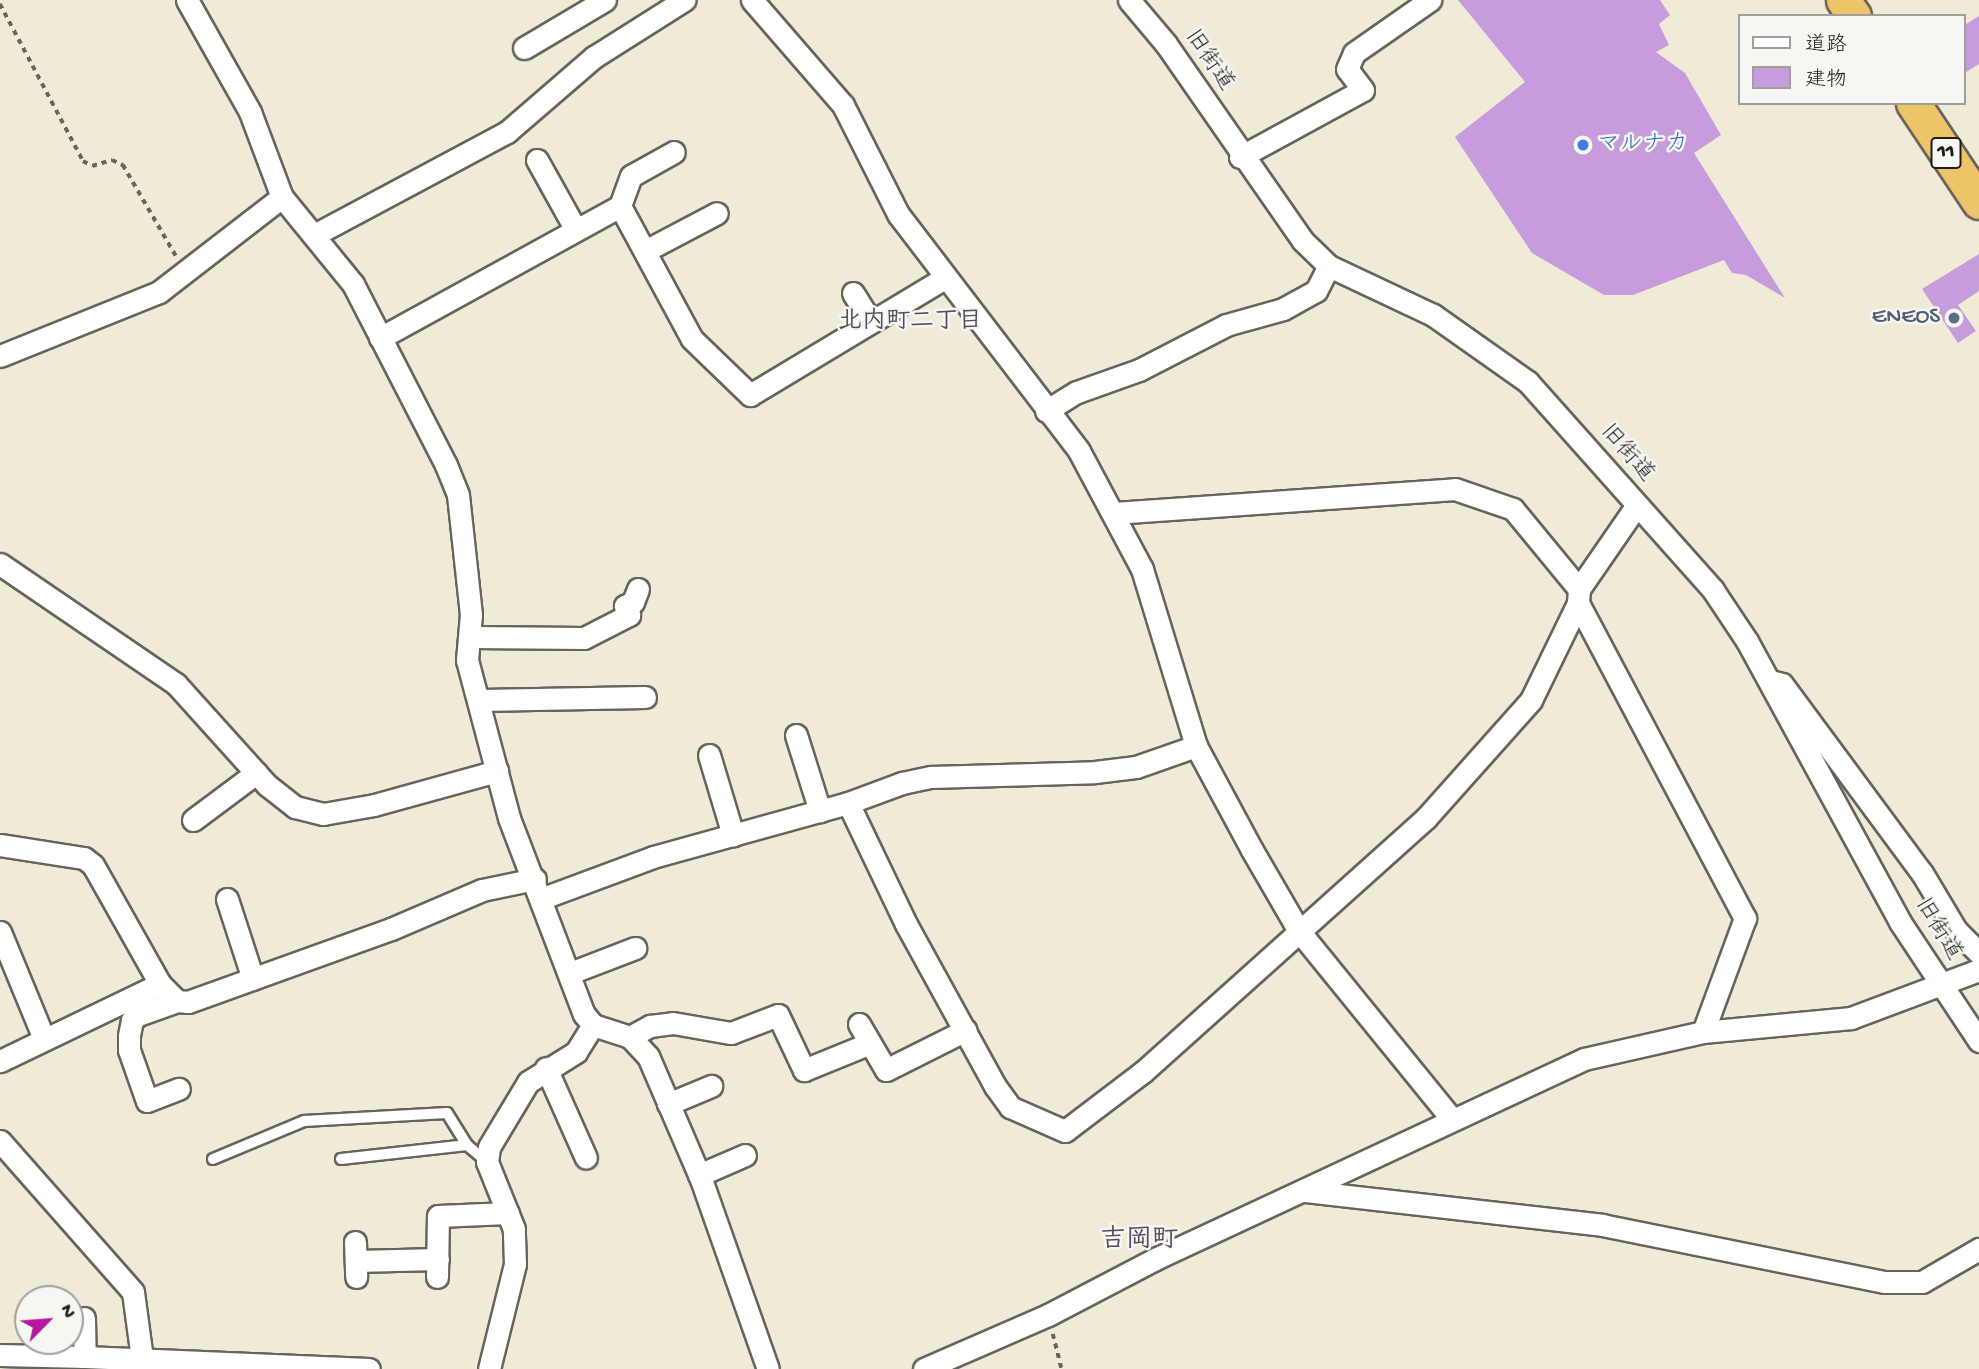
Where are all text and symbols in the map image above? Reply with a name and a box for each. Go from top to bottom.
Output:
legend [1738,14,1965,105]
street label: 旧街道 [1177,25,1239,97]
text: 道路 [1805,34,1847,59]
text: 建物 [1805,69,1847,94]
place label: マルナカ [1597,131,1689,159]
road number: 11 [1930,136,1962,170]
marker: マルナカ [1575,137,1591,153]
place label: ENEOS [1872,304,1940,332]
district label: 北内町二丁目 [838,309,982,337]
marker: ENEOS [1946,310,1962,326]
street label: 旧街道 [1593,419,1659,489]
street label: 旧街道 [1907,893,1967,967]
district label: 吉岡町 [1100,1226,1178,1258]
north arrow [14,1285,84,1355]
text: N [54,1301,80,1322]

